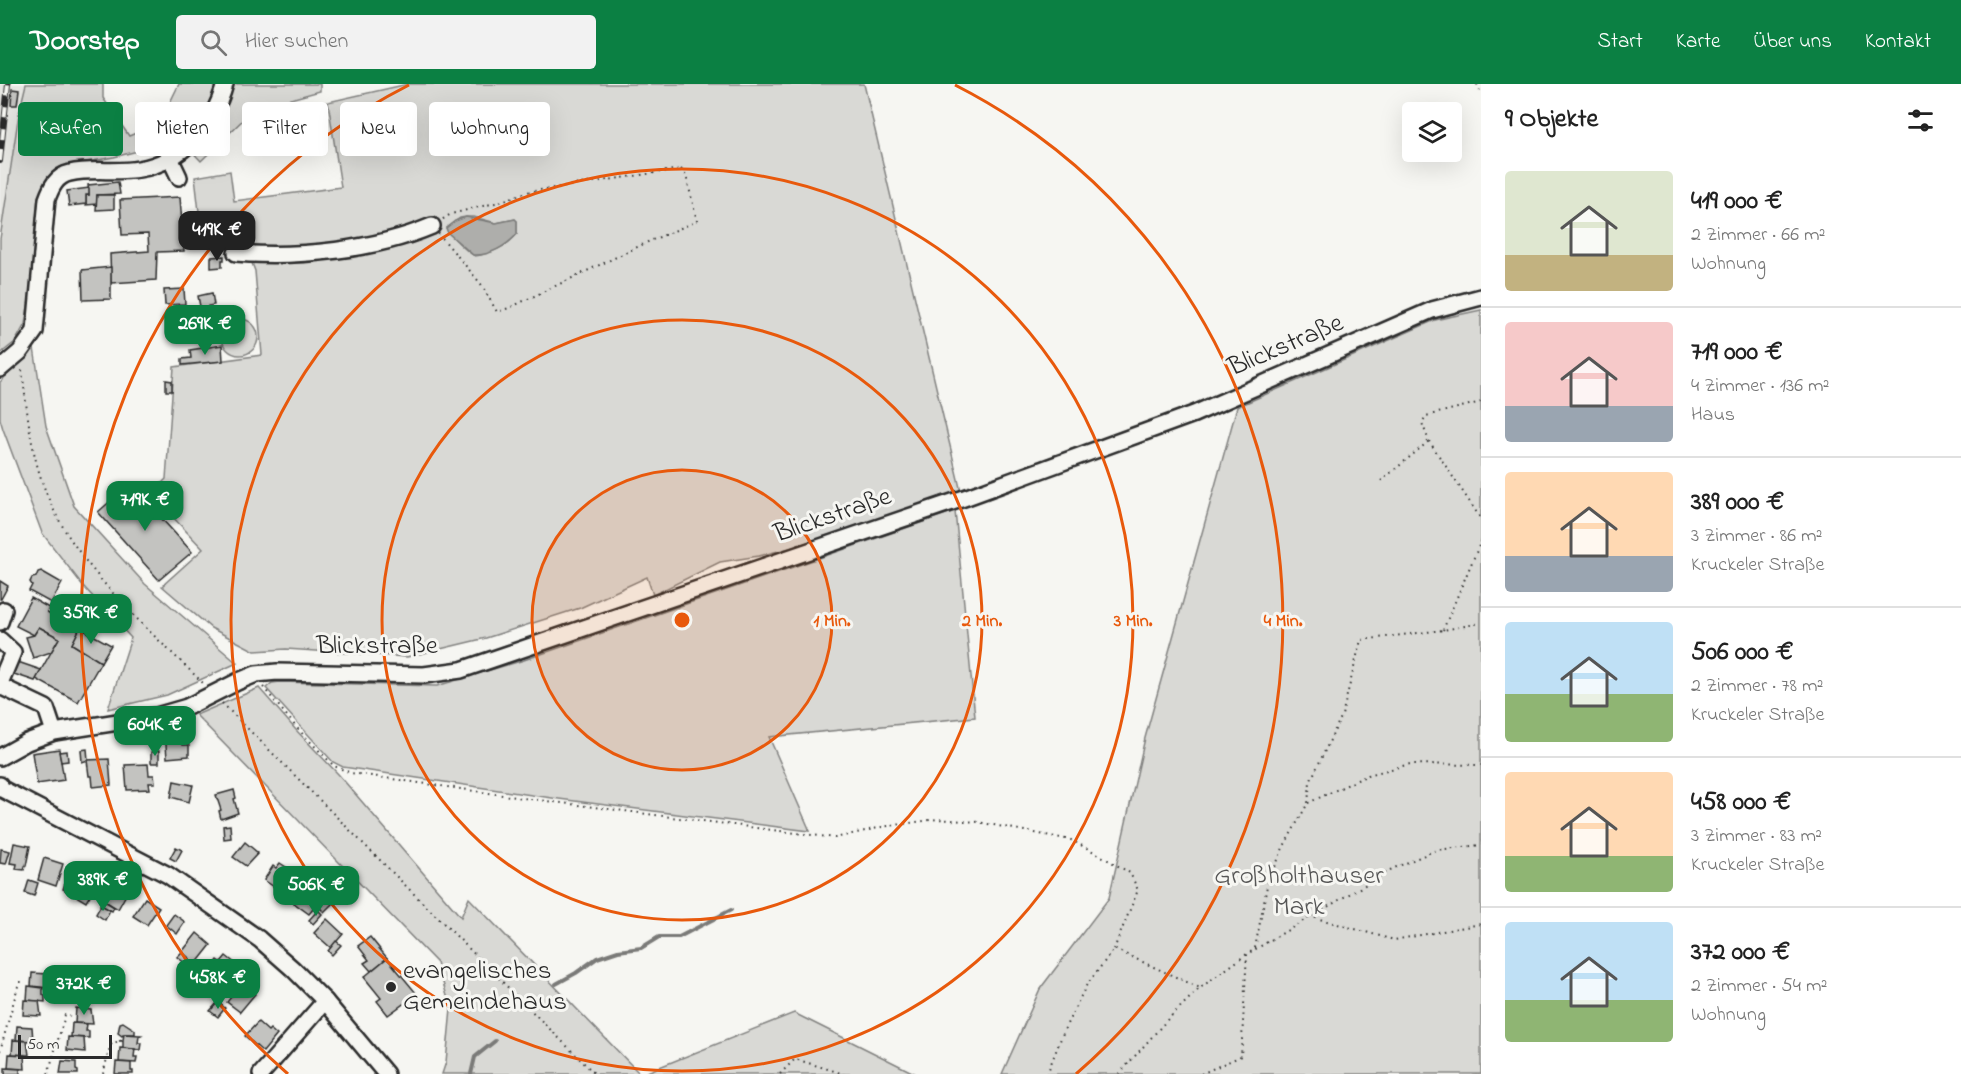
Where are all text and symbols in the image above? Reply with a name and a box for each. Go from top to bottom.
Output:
search box [176,15,596,69]
text: Doorstep [30,22,140,63]
icon: search [197,26,230,59]
text: Hier suchen [245,26,348,58]
text: Start [1597,27,1643,57]
text: Karte [1676,27,1720,57]
text: Über uns [1753,27,1832,57]
text: Kontakt [1865,27,1931,57]
text: 9 Objekte [1505,101,1598,139]
chip: Kaufen [18,102,123,156]
chip: Mieten [135,102,230,156]
chip: Filter [242,102,328,156]
chip: Neu [340,102,417,156]
chip: Wohnung [429,102,550,156]
map controls [1402,102,1462,162]
button: layers [1402,102,1462,162]
icon: filters [1904,104,1937,137]
text: 419 000 € [1691,183,1783,221]
icon: home [1553,195,1625,267]
pin: 419K € [168,211,266,262]
text: 419K € [192,216,242,245]
text: 2 Zimmer · 66 m² [1691,221,1825,250]
text: Wohnung [1691,250,1766,279]
street label: Blickstraße [1221,304,1350,388]
pin: 269K € [156,305,254,356]
text: 269K € [178,310,232,339]
text: 719 000 € [1691,334,1783,372]
icon: home [1553,346,1625,418]
text: 4 Zimmer · 136 m² [1691,372,1830,401]
text: Haus [1691,401,1735,430]
street label: Blickstraße [768,477,898,555]
pin: 719K € [96,481,194,532]
text: 389 000 € [1691,484,1784,522]
text: 719K € [120,486,170,515]
icon: home [1553,496,1625,568]
text: 3 Zimmer · 86 m² [1691,522,1822,551]
text: Kruckeler Straße [1691,551,1824,580]
pin: 359K € [42,594,140,645]
text: 359K € [64,599,118,628]
text: 1 Min. [814,609,851,635]
text: 2 Min. [961,609,1002,635]
text: 3 Min. [1113,609,1153,635]
text: 4 Min. [1264,609,1303,635]
centre of rings [672,610,692,630]
street label: Blickstraße [315,627,439,666]
text: 506 000 € [1691,634,1793,672]
icon: home [1553,646,1625,718]
text: 2 Zimmer · 78 m² [1691,672,1824,701]
text: Kruckeler Straße [1691,701,1824,730]
pin: 604K € [106,706,204,757]
text: 604K € [128,711,182,740]
text: 458 000 € [1691,784,1791,822]
icon: home [1553,796,1625,868]
text: 3 Zimmer · 83 m² [1691,822,1822,851]
text: Kruckeler Straße [1691,851,1824,880]
park label: Großholthauser Mark [1214,857,1384,927]
pin: 389K € [54,861,152,912]
text: 389K € [78,866,128,895]
pin: 506K € [267,866,365,917]
text: 506K € [287,871,345,900]
text: 372 000 € [1691,934,1790,972]
icon: home [1553,946,1625,1018]
place label: evangelisches Gemeindehaus [403,952,567,1022]
pin: 458K € [169,959,267,1010]
text: 458K € [190,964,246,993]
pin: 372K € [35,965,133,1016]
text: 372K € [56,970,112,999]
text: 2 Zimmer · 54 m² [1691,972,1828,1001]
marker: evangelisches Gemeindehaus [384,980,398,994]
text: Wohnung [1691,1001,1766,1030]
scale bar [18,1032,112,1060]
text: 50 m [27,1033,59,1057]

